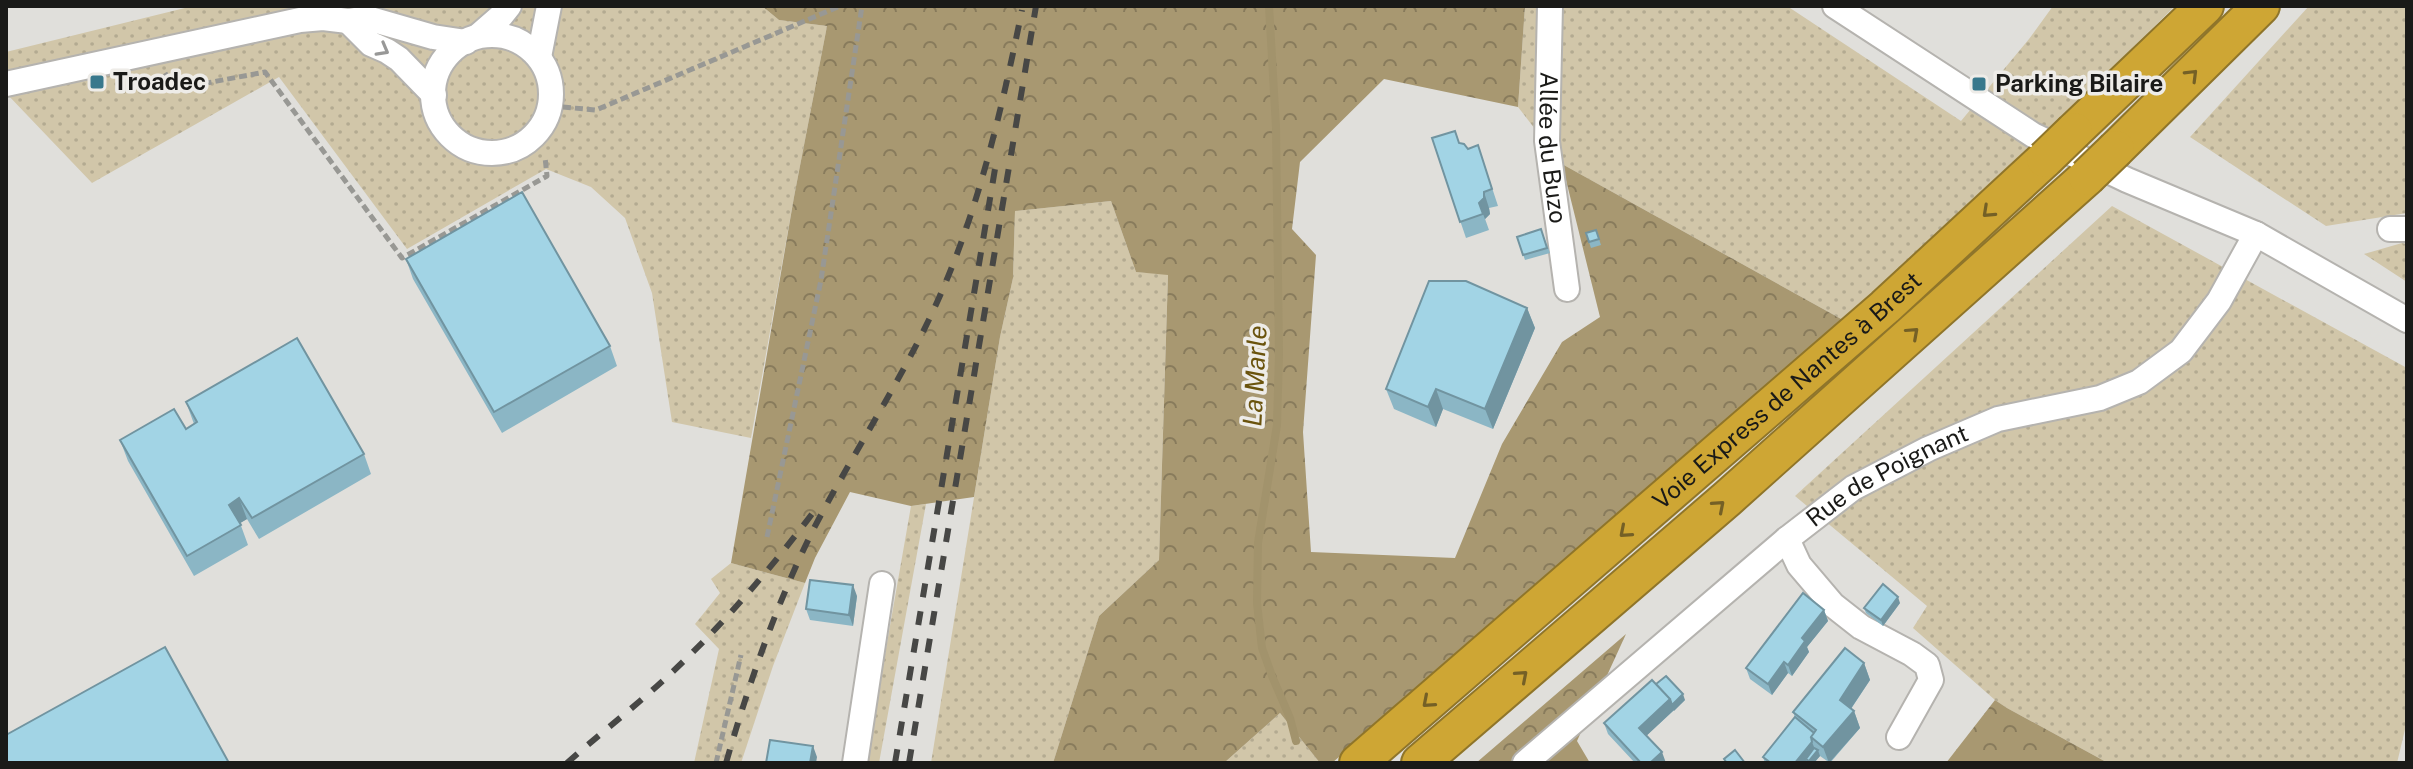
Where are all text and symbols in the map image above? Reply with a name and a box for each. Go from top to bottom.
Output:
one-way arrow [375,40,389,55]
place label: Troadec [113,67,206,95]
place label: Parking Bilaire [1995,69,2163,97]
one-way arrow [2183,70,2197,84]
street label: Allée du Buzo [1533,71,1573,225]
marker: Troadec [88,73,106,91]
marker: Parking Bilaire [1970,75,1988,93]
one-way arrow [1983,203,1998,217]
street label: Voie Express de Nantes à Brest [1647,266,1926,515]
water label: La Marle [1236,325,1273,427]
one-way arrow [1904,329,1919,343]
street label: Rue de Poignant [1800,419,1972,532]
one-way arrow [1710,501,1724,516]
one-way arrow [1620,522,1634,537]
one-way arrow [1513,671,1527,685]
one-way arrow [1423,692,1438,707]

